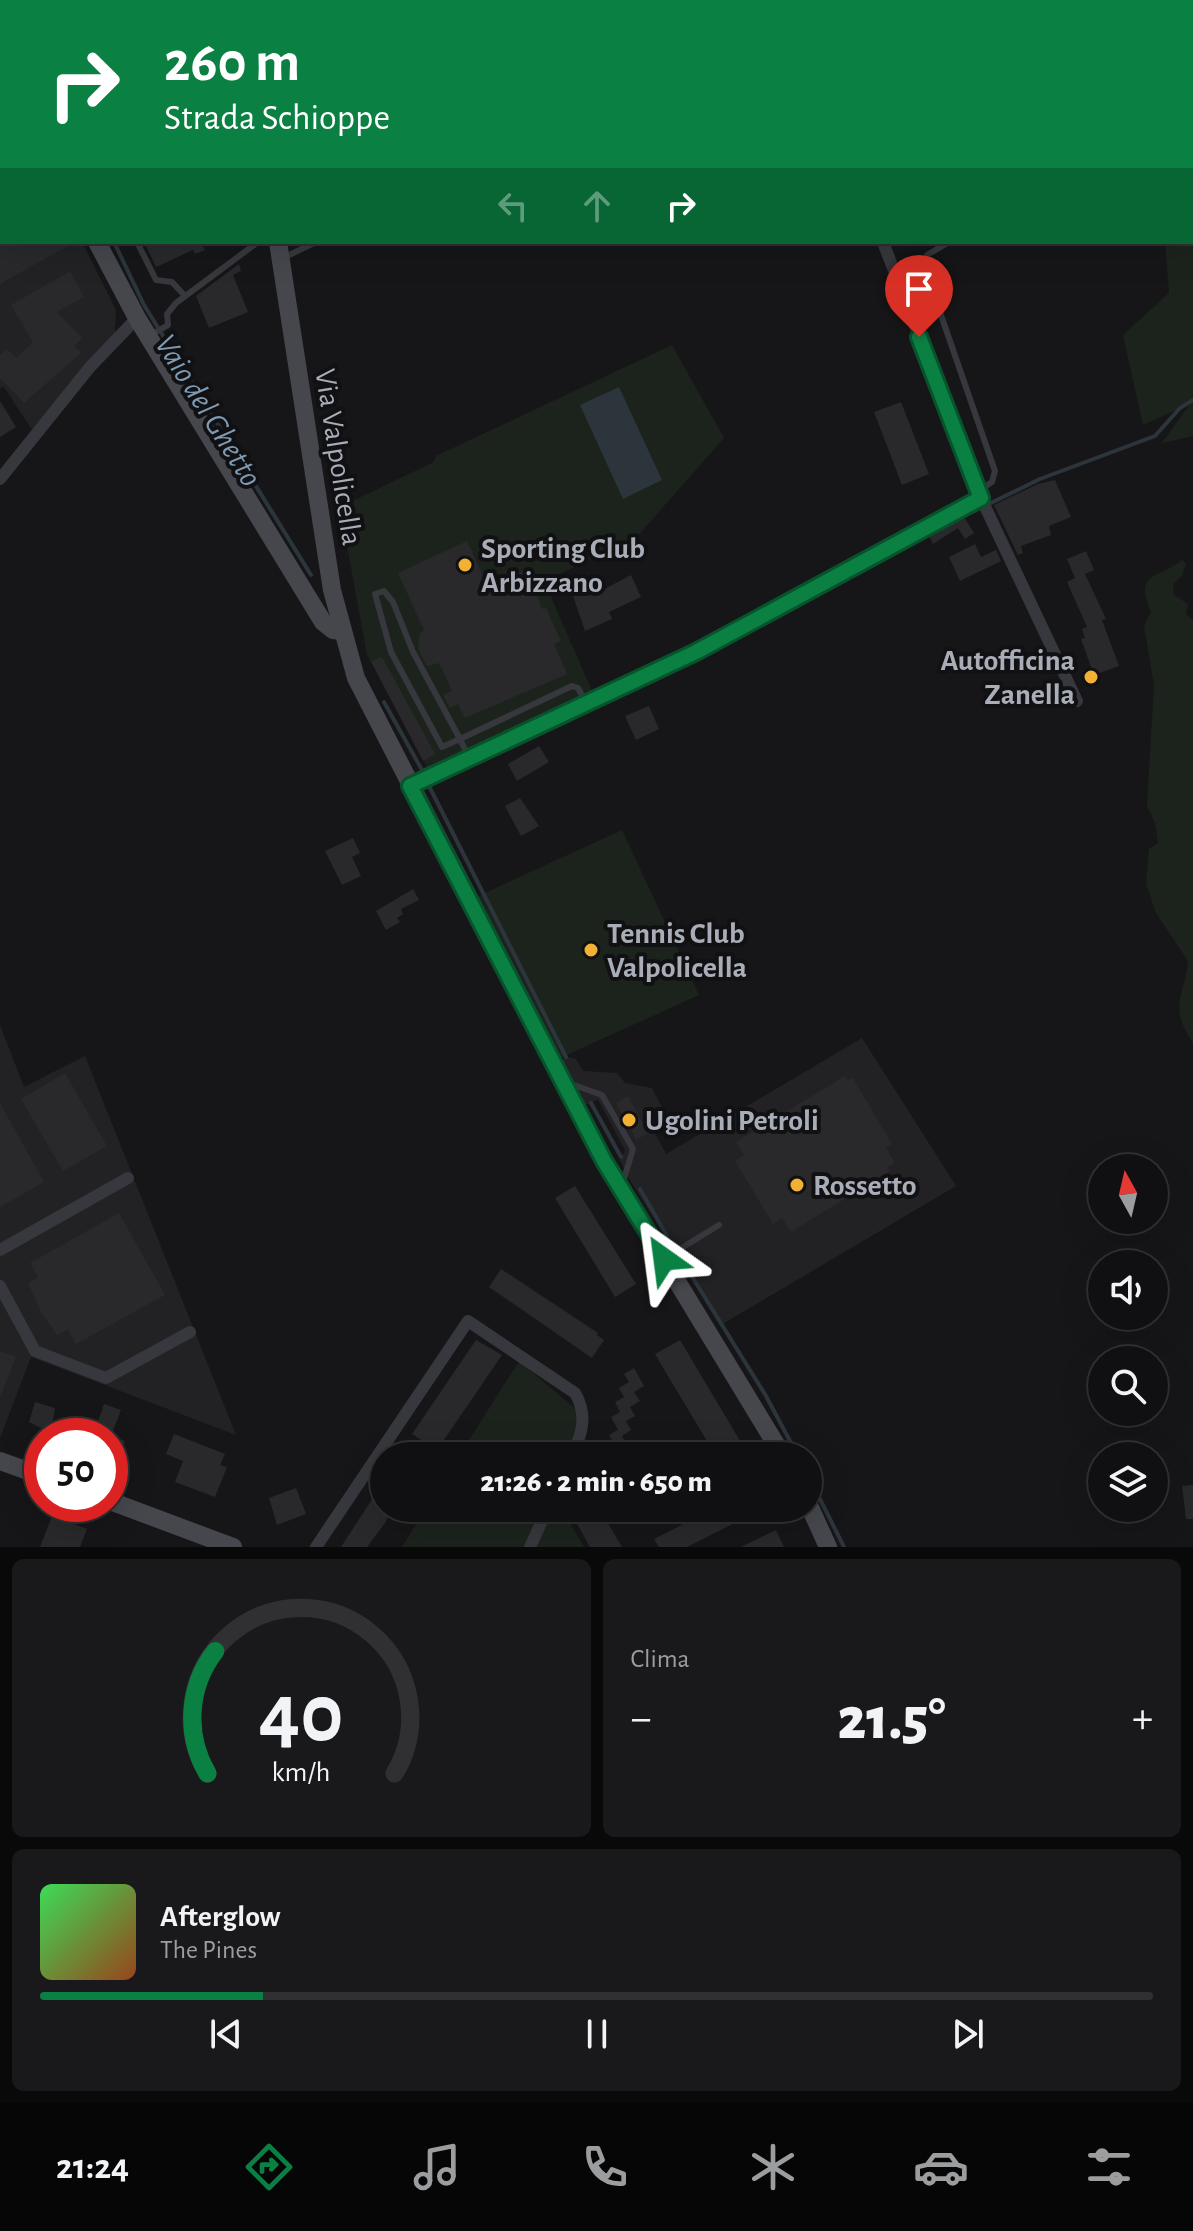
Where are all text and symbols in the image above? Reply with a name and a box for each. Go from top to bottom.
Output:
icon: right [32,32,136,136]
text: 260 m [164,35,300,91]
text: Strada Schioppe [164,100,390,136]
icon: left [491,184,535,228]
icon: ahead [575,184,619,228]
icon: right [659,184,703,228]
pin [885,255,953,337]
icon: arrive [897,267,941,311]
water label: Vaio del Ghetto [149,329,267,492]
street label: Via Valpolicella [309,367,367,548]
place label: Sporting Club Arbizzano [481,534,645,598]
marker: Sporting Club Arbizzano [456,556,474,574]
place label: Autofficina Zanella [940,646,1075,710]
marker: Autofficina Zanella [1082,668,1100,686]
place label: Tennis Club Valpolicella [607,919,747,983]
marker: Tennis Club Valpolicella [582,941,600,959]
place label: Ugolini Petroli [645,1106,819,1136]
marker: Ugolini Petroli [620,1111,638,1129]
north arrow [1088,1154,1168,1234]
map controls [1088,1154,1168,1522]
place label: Rossetto [813,1171,917,1201]
marker: Rossetto [788,1176,806,1194]
position arrow [622,1217,706,1301]
button: sound [1088,1250,1168,1330]
button: search [1088,1346,1168,1426]
speed limit sign: 50 [24,1418,128,1522]
button: layers [1088,1442,1168,1522]
text: 21:26 · 2 min · 650 m [480,1467,712,1497]
text: Clima [631,1646,690,1672]
text: 40 [259,1673,344,1757]
text: 21.5° [838,1690,946,1750]
text: − [631,1697,652,1741]
text: + [1132,1697,1153,1741]
text: km/h [272,1758,331,1787]
text: Afterglow [160,1902,281,1932]
text: The Pines [160,1937,257,1963]
icon: previous [204,2012,248,2056]
icon: pause [575,2012,619,2056]
icon: next [946,2012,990,2056]
icon: directions [241,2139,297,2195]
icon: music [409,2139,465,2195]
icon: phone [577,2139,633,2195]
icon: climate [745,2139,801,2195]
icon: car [913,2139,969,2195]
icon: filters [1081,2139,1137,2195]
text: 21:24 [56,2149,129,2185]

